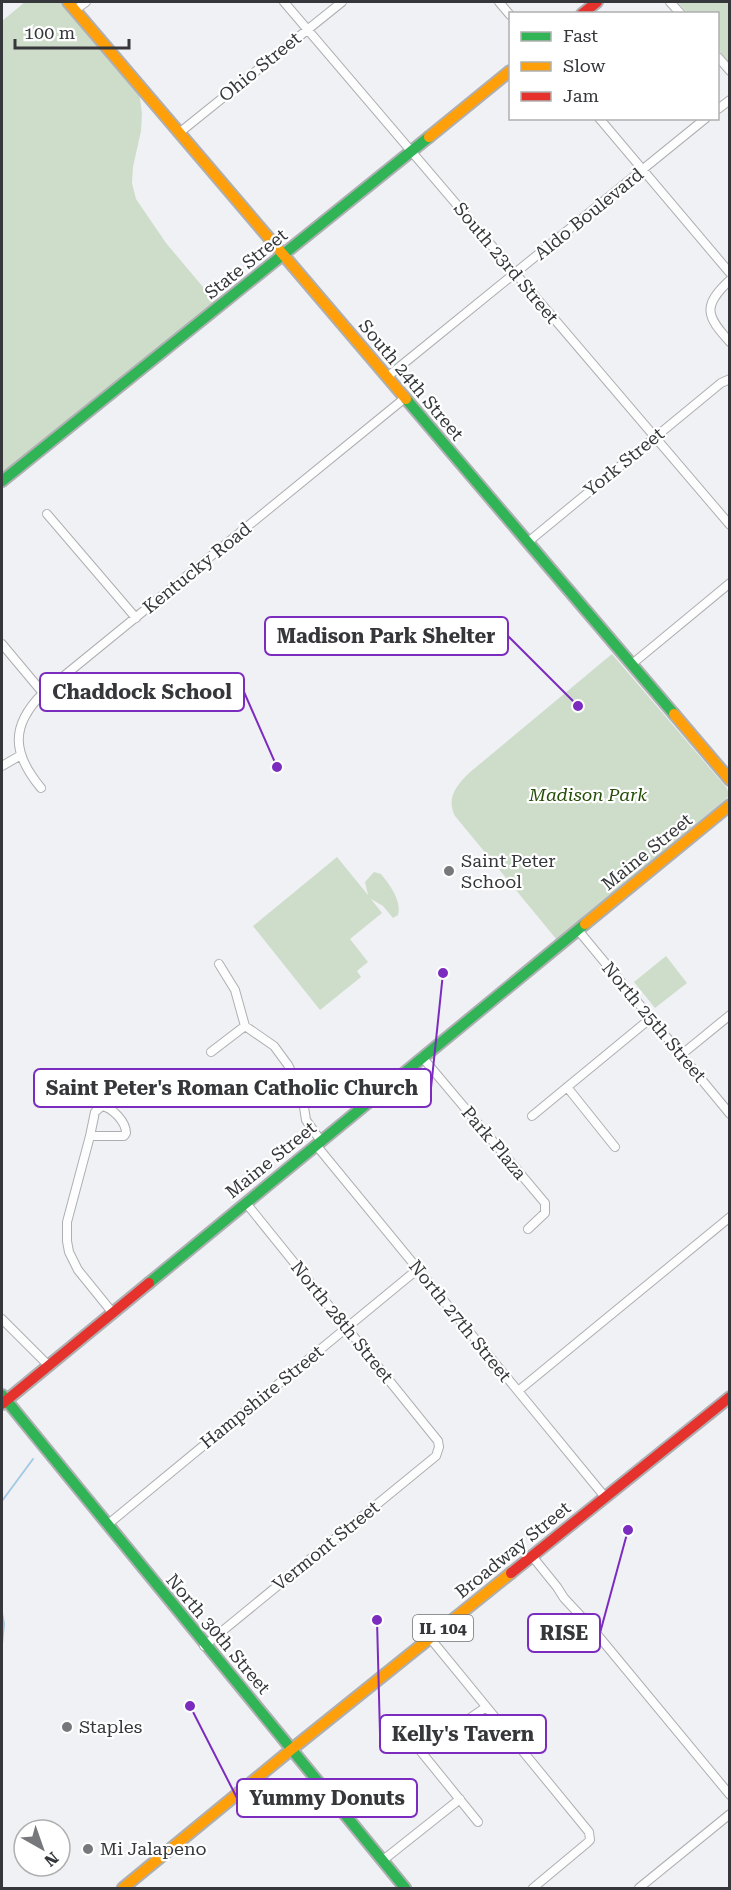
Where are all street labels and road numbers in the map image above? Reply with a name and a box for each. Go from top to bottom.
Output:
street label: Ohio Street [215,27,305,106]
street label: Aldo Boulevard [530,163,648,264]
street label: South 23rd Street [450,198,563,328]
street label: State Street [200,224,291,303]
street label: South 24th Street [355,315,468,445]
street label: York Street [579,423,668,500]
street label: Kentucky Road [138,517,255,618]
street label: Maine Street [597,809,696,894]
street label: North 25th Street [598,957,711,1086]
street label: Park Plaza [458,1102,531,1184]
street label: Maine Street [221,1117,320,1202]
street label: North 27th Street [405,1256,516,1386]
street label: North 28th Street [287,1257,398,1387]
street label: Hampshire Street [196,1340,328,1453]
street label: Vermont Street [268,1496,383,1595]
street label: Broadway Street [451,1497,575,1602]
street label: North 30th Street [162,1569,275,1698]
road number: IL 104 [413,1615,473,1641]

